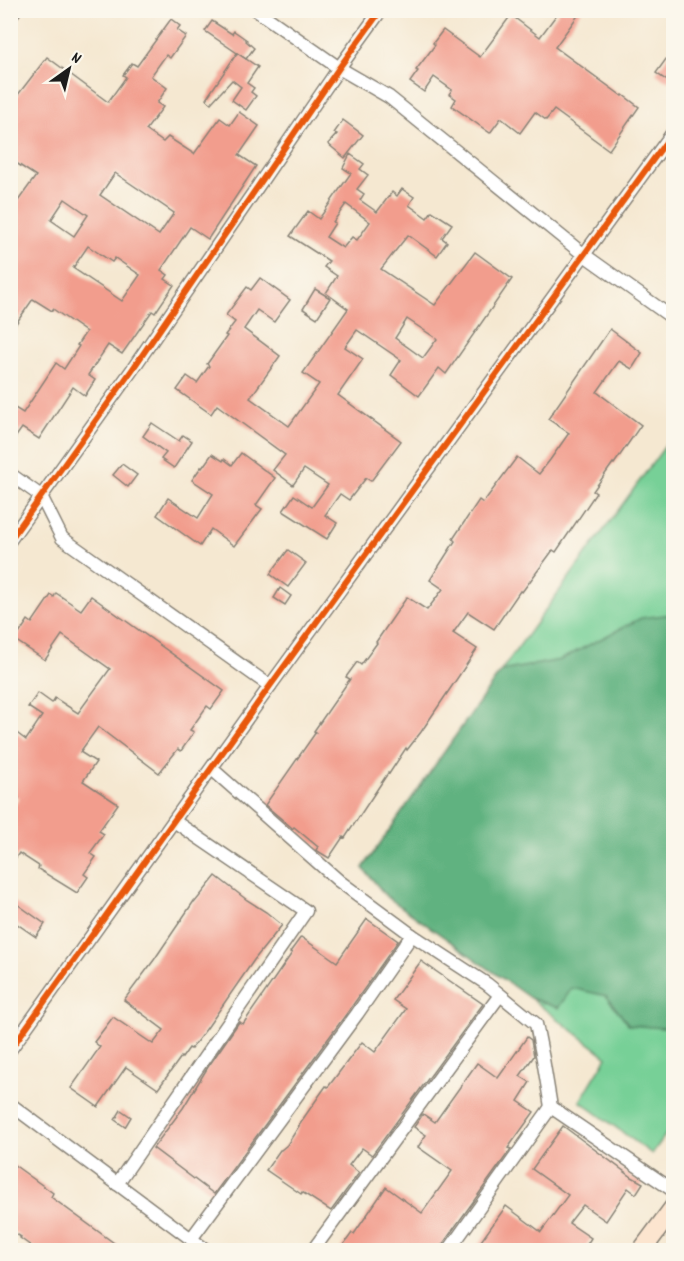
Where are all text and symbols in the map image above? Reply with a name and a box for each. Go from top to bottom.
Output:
north arrow [39,39,99,99]
text: N [66,47,86,70]

